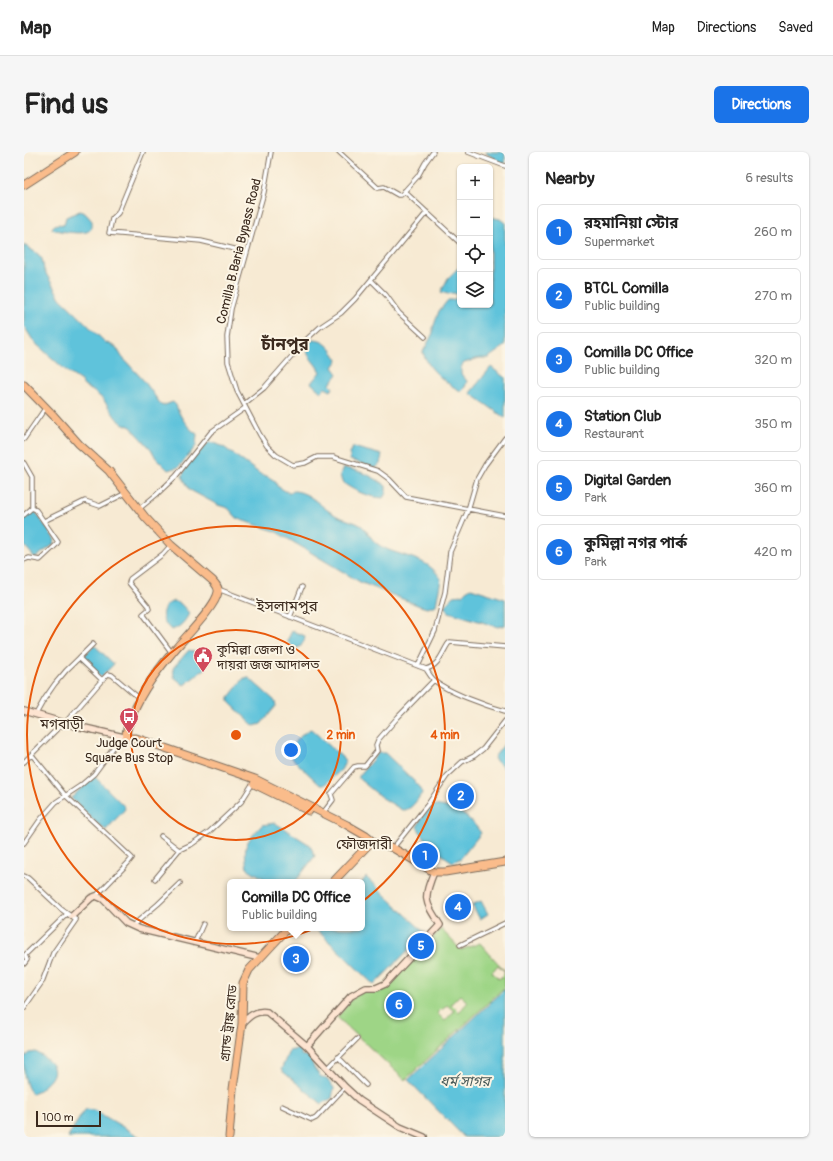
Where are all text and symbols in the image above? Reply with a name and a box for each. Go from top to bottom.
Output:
text: Map [20,16,51,40]
text: Map [652,19,675,36]
text: Directions [697,19,756,36]
text: Saved [778,19,813,36]
button: Directions [714,86,809,123]
text: Find us [24,87,108,122]
map controls [457,164,493,308]
button: + [457,164,493,200]
text: Nearby [545,168,594,189]
text: 6 results [746,170,793,186]
street label: Comilla B.Baria Bypass Road [213,177,265,326]
button: − [457,200,493,236]
text: রহমানিয়া স্টোর [584,214,678,233]
text: 1 [556,224,562,240]
text: 260 m [754,224,792,240]
text: Supermarket [584,234,655,250]
button: locate [457,236,493,272]
button: layers [457,272,493,308]
text: BTCL Comilla [584,279,669,298]
text: 2 [555,288,563,304]
text: 270 m [755,288,792,304]
text: Public building [584,298,660,314]
district label: চাঁনপুর [260,334,310,355]
text: Comilla DC Office [584,343,693,362]
text: 3 [555,352,563,368]
text: 320 m [754,352,792,368]
text: Public building [584,362,660,378]
text: Station Club [584,407,661,426]
text: 4 [555,416,563,432]
text: 350 m [754,416,792,432]
text: Restaurant [584,426,644,442]
text: Digital Garden [584,471,671,490]
text: 5 [555,480,563,496]
text: 360 m [754,480,792,496]
text: Park [584,490,607,506]
text: কুমিল্লা নগর পার্ক [584,534,687,553]
text: 6 [555,544,563,560]
text: 420 m [754,544,792,560]
text: Park [584,554,607,570]
district label: ইসলামপুর [255,597,319,616]
place label: কুমিল্লা জেলা ও দায়রা জজ আদালত [216,642,320,673]
public building icon: কুমিল্লা জেলা ও দায়রা জজ আদালত [192,645,214,673]
bus stop icon: Judge Court Square Bus Stop [118,706,140,734]
district label: মগবাড়ী [39,716,84,733]
centre of rings [229,728,243,742]
text: 2 min [327,728,356,743]
text: 4 min [429,728,460,743]
place label: Judge Court Square Bus Stop [85,735,173,766]
your location [281,740,301,760]
pin: 2 [448,781,474,811]
district label: ফৌজদারী [336,836,392,853]
pin: 1 [412,841,438,871]
popup [227,879,365,931]
text: Comilla DC Office [241,888,351,907]
pin: 4 [445,892,471,922]
text: Public building [241,907,317,923]
pin: 5 [408,931,434,961]
pin: 3 [283,944,309,974]
street label: গ্র্যান্ড ট্রাঙ্ক রোড [217,983,241,1062]
pin: 6 [386,990,412,1020]
water label: ধর্ম সাগর [440,1073,493,1090]
scale bar [36,1109,101,1128]
text: 100 m [42,1111,73,1124]

